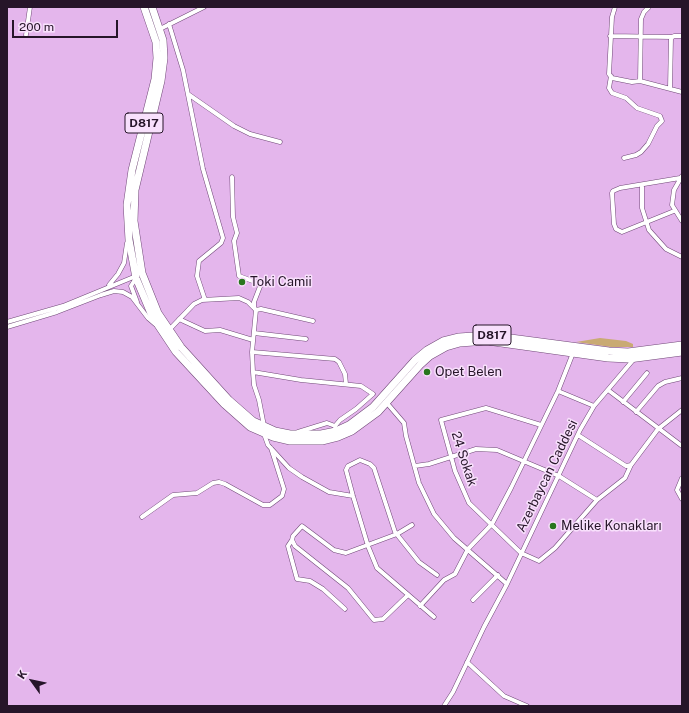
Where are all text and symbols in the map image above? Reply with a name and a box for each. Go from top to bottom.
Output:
scale bar [14,12,120,38]
text: 200 m [19,20,54,34]
road number: D817 [125,113,163,133]
place label: Toki Camii [250,274,312,290]
marker: Toki Camii [237,277,247,287]
road number: D817 [473,325,511,345]
place label: Opet Belen [435,364,502,380]
marker: Opet Belen [422,367,432,377]
street label: Azerbaycan Caddesi [513,417,581,535]
street label: 24 Sokak [448,430,480,488]
place label: Melike Konakları [561,518,662,534]
marker: Melike Konakları [548,521,558,531]
north arrow [12,661,52,701]
text: K [15,668,29,681]

